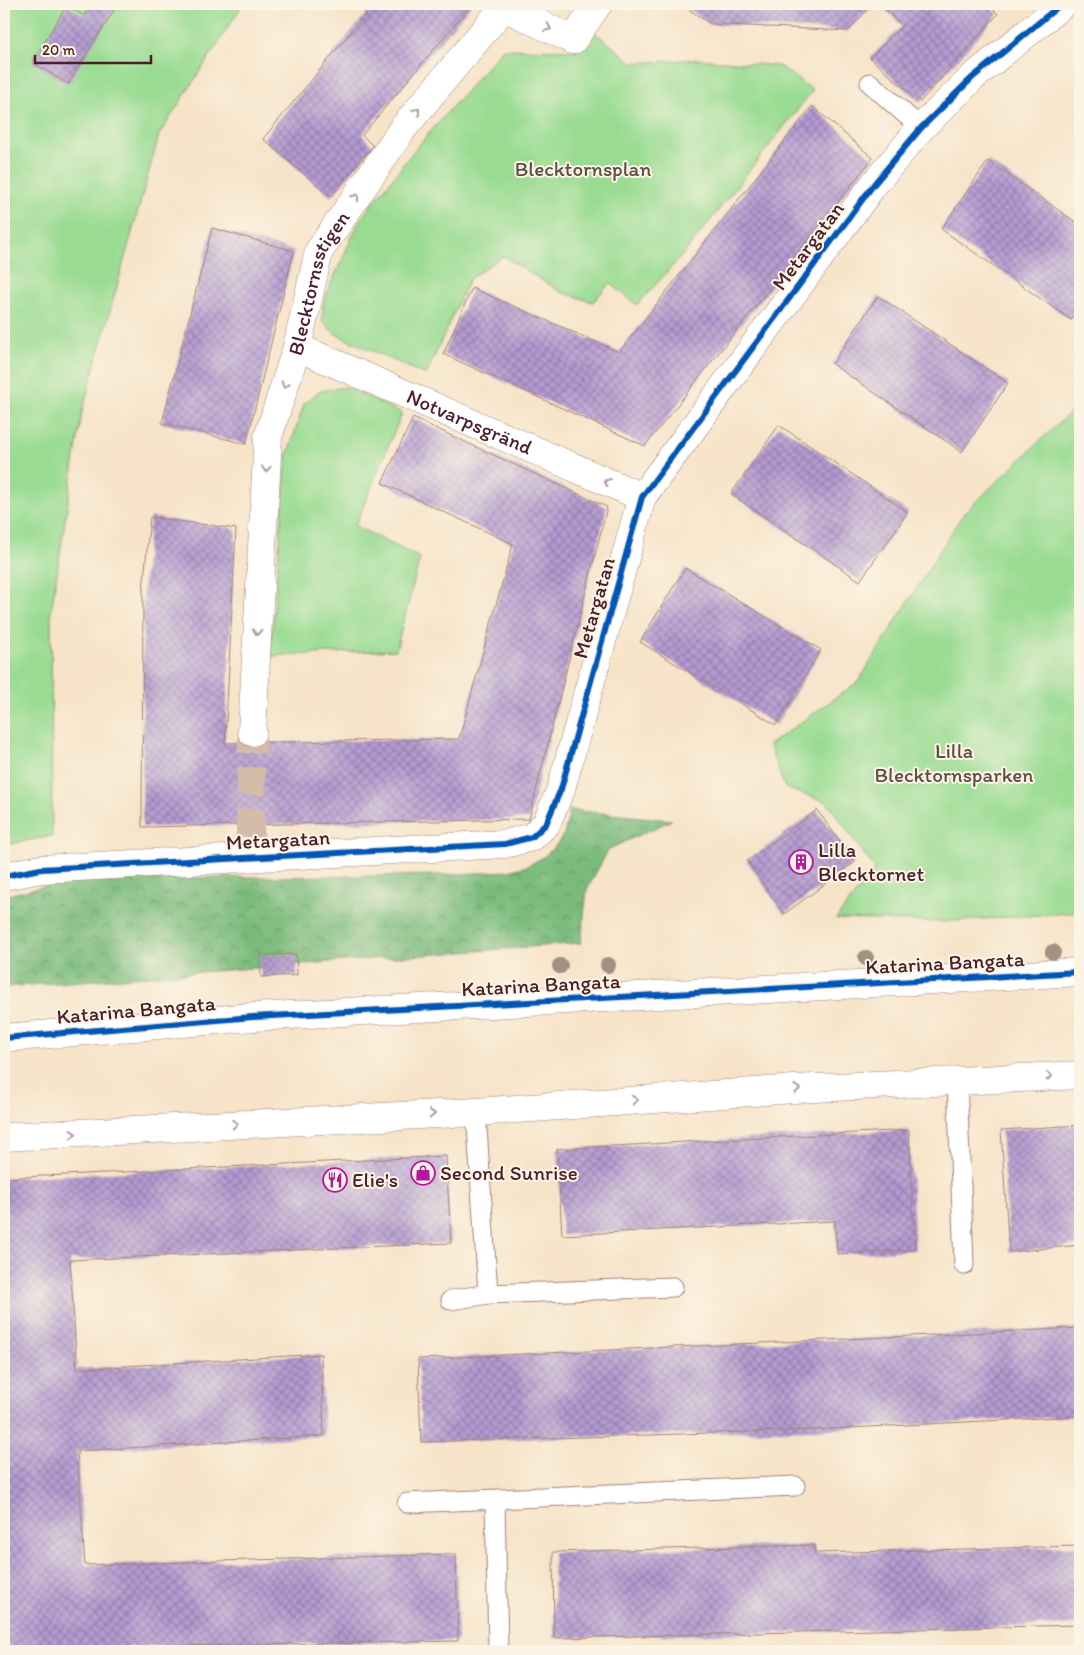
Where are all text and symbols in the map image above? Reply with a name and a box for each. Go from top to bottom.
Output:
one-way arrow [543,22,552,32]
scale bar [35,32,151,64]
text: 20 m [42,41,76,59]
one-way arrow [412,108,421,117]
park label: Blecktornsplan [515,156,651,181]
one-way arrow [350,193,359,203]
street label: Metargatan [766,196,849,295]
street label: Blecktornsstigen [282,206,355,358]
one-way arrow [281,380,291,388]
street label: Notvarpsgränd [403,383,537,460]
one-way arrow [260,466,271,474]
one-way arrow [603,477,612,488]
street label: Metargatan [567,554,620,661]
one-way arrow [252,628,262,636]
park label: Lilla Blecktornsparken [874,738,1034,787]
street label: Metargatan [225,824,331,855]
place label: Lilla Blecktornet [818,837,924,886]
building icon: Lilla Blecktornet [788,849,814,875]
street label: Katarina Bangata [865,946,1025,979]
street label: Katarina Bangata [461,968,621,1001]
street label: Katarina Bangata [55,990,217,1029]
one-way arrow [1046,1071,1054,1081]
one-way arrow [794,1083,802,1094]
one-way arrow [632,1095,640,1106]
one-way arrow [429,1108,437,1119]
one-way arrow [231,1119,239,1130]
one-way arrow [69,1128,77,1139]
shop icon: Second Sunrise [410,1160,436,1186]
place label: Second Sunrise [440,1160,578,1185]
restaurant icon: Elie's [322,1167,348,1193]
place label: Elie's [352,1167,398,1192]

